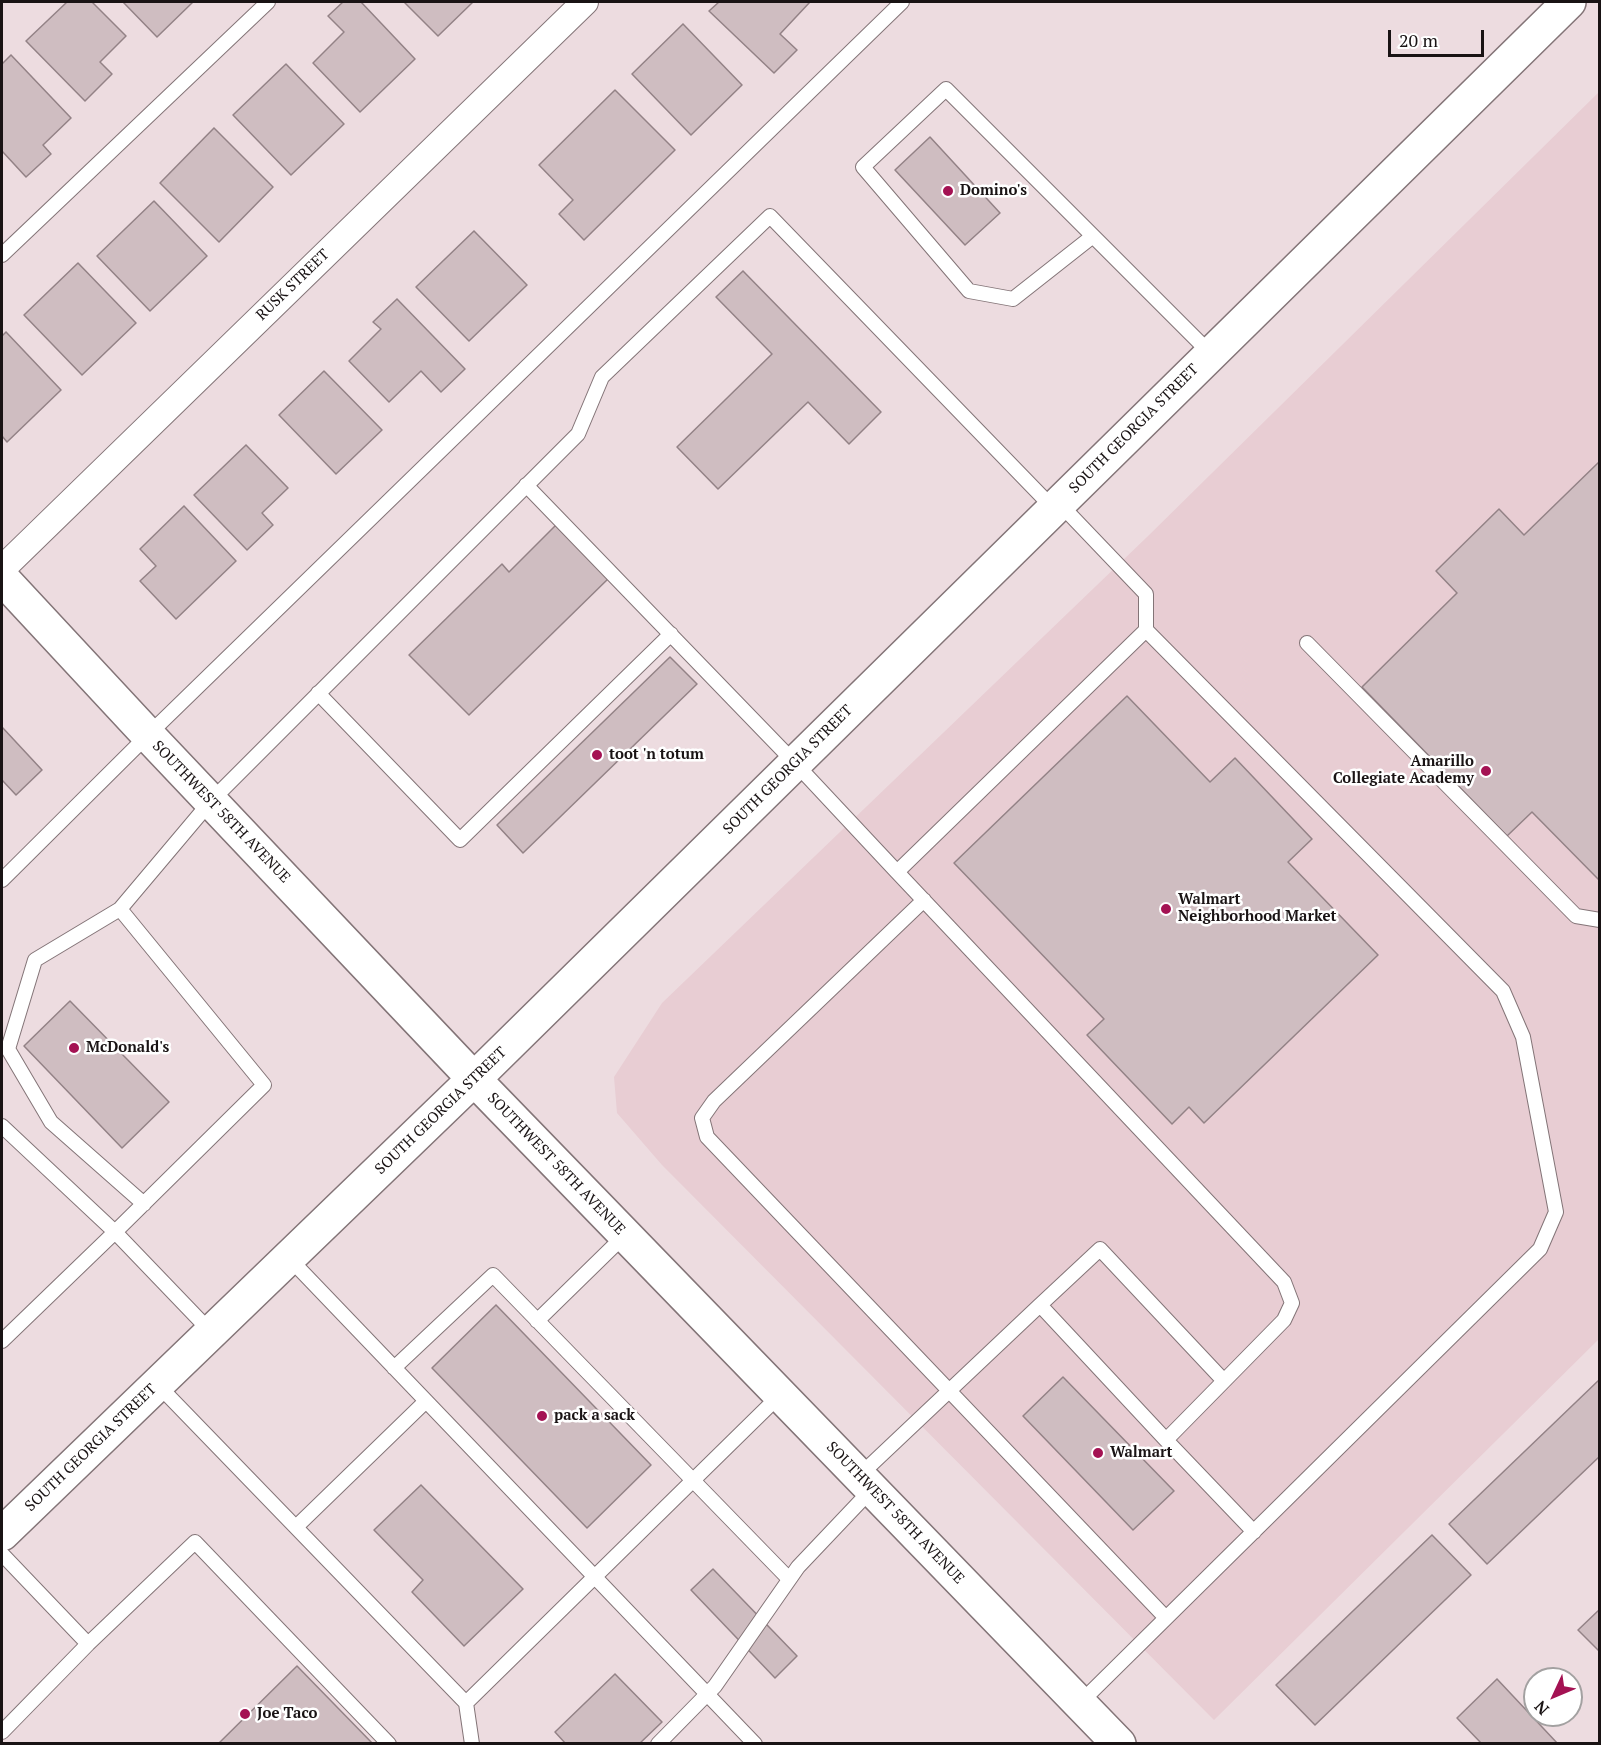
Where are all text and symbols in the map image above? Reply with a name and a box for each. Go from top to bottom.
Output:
scale bar [1391,18,1487,56]
text: 20 m [1399,28,1438,52]
place label: Domino's [960,182,1027,200]
marker: Domino's [941,184,955,198]
street label: RUSK STREET [253,246,333,324]
street label: SOUTH GEORGIA STREET [1066,361,1202,497]
street label: SOUTH GEORGIA STREET [720,702,856,838]
street label: SOUTHWEST 58TH AVENUE [148,737,294,887]
place label: toot 'n totum [609,746,704,764]
marker: toot 'n totum [590,748,604,762]
place label: Amarillo Collegiate Academy [1333,753,1474,788]
marker: Amarillo Collegiate Academy [1479,764,1493,778]
place label: Walmart Neighborhood Market [1178,891,1336,926]
marker: Walmart Neighborhood Market [1159,902,1173,916]
place label: McDonald's [86,1039,169,1057]
marker: McDonald's [67,1041,81,1055]
street label: SOUTH GEORGIA STREET [372,1044,510,1178]
street label: SOUTHWEST 58TH AVENUE [483,1089,629,1239]
street label: SOUTH GEORGIA STREET [22,1381,160,1515]
place label: pack a sack [554,1407,635,1425]
marker: pack a sack [535,1409,549,1423]
street label: SOUTHWEST 58TH AVENUE [822,1438,968,1588]
place label: Walmart [1110,1444,1172,1462]
marker: Walmart [1091,1446,1105,1460]
north arrow [1523,1667,1583,1727]
text: N [1529,1696,1554,1720]
place label: Joe Taco [257,1705,317,1723]
marker: Joe Taco [238,1707,252,1721]

